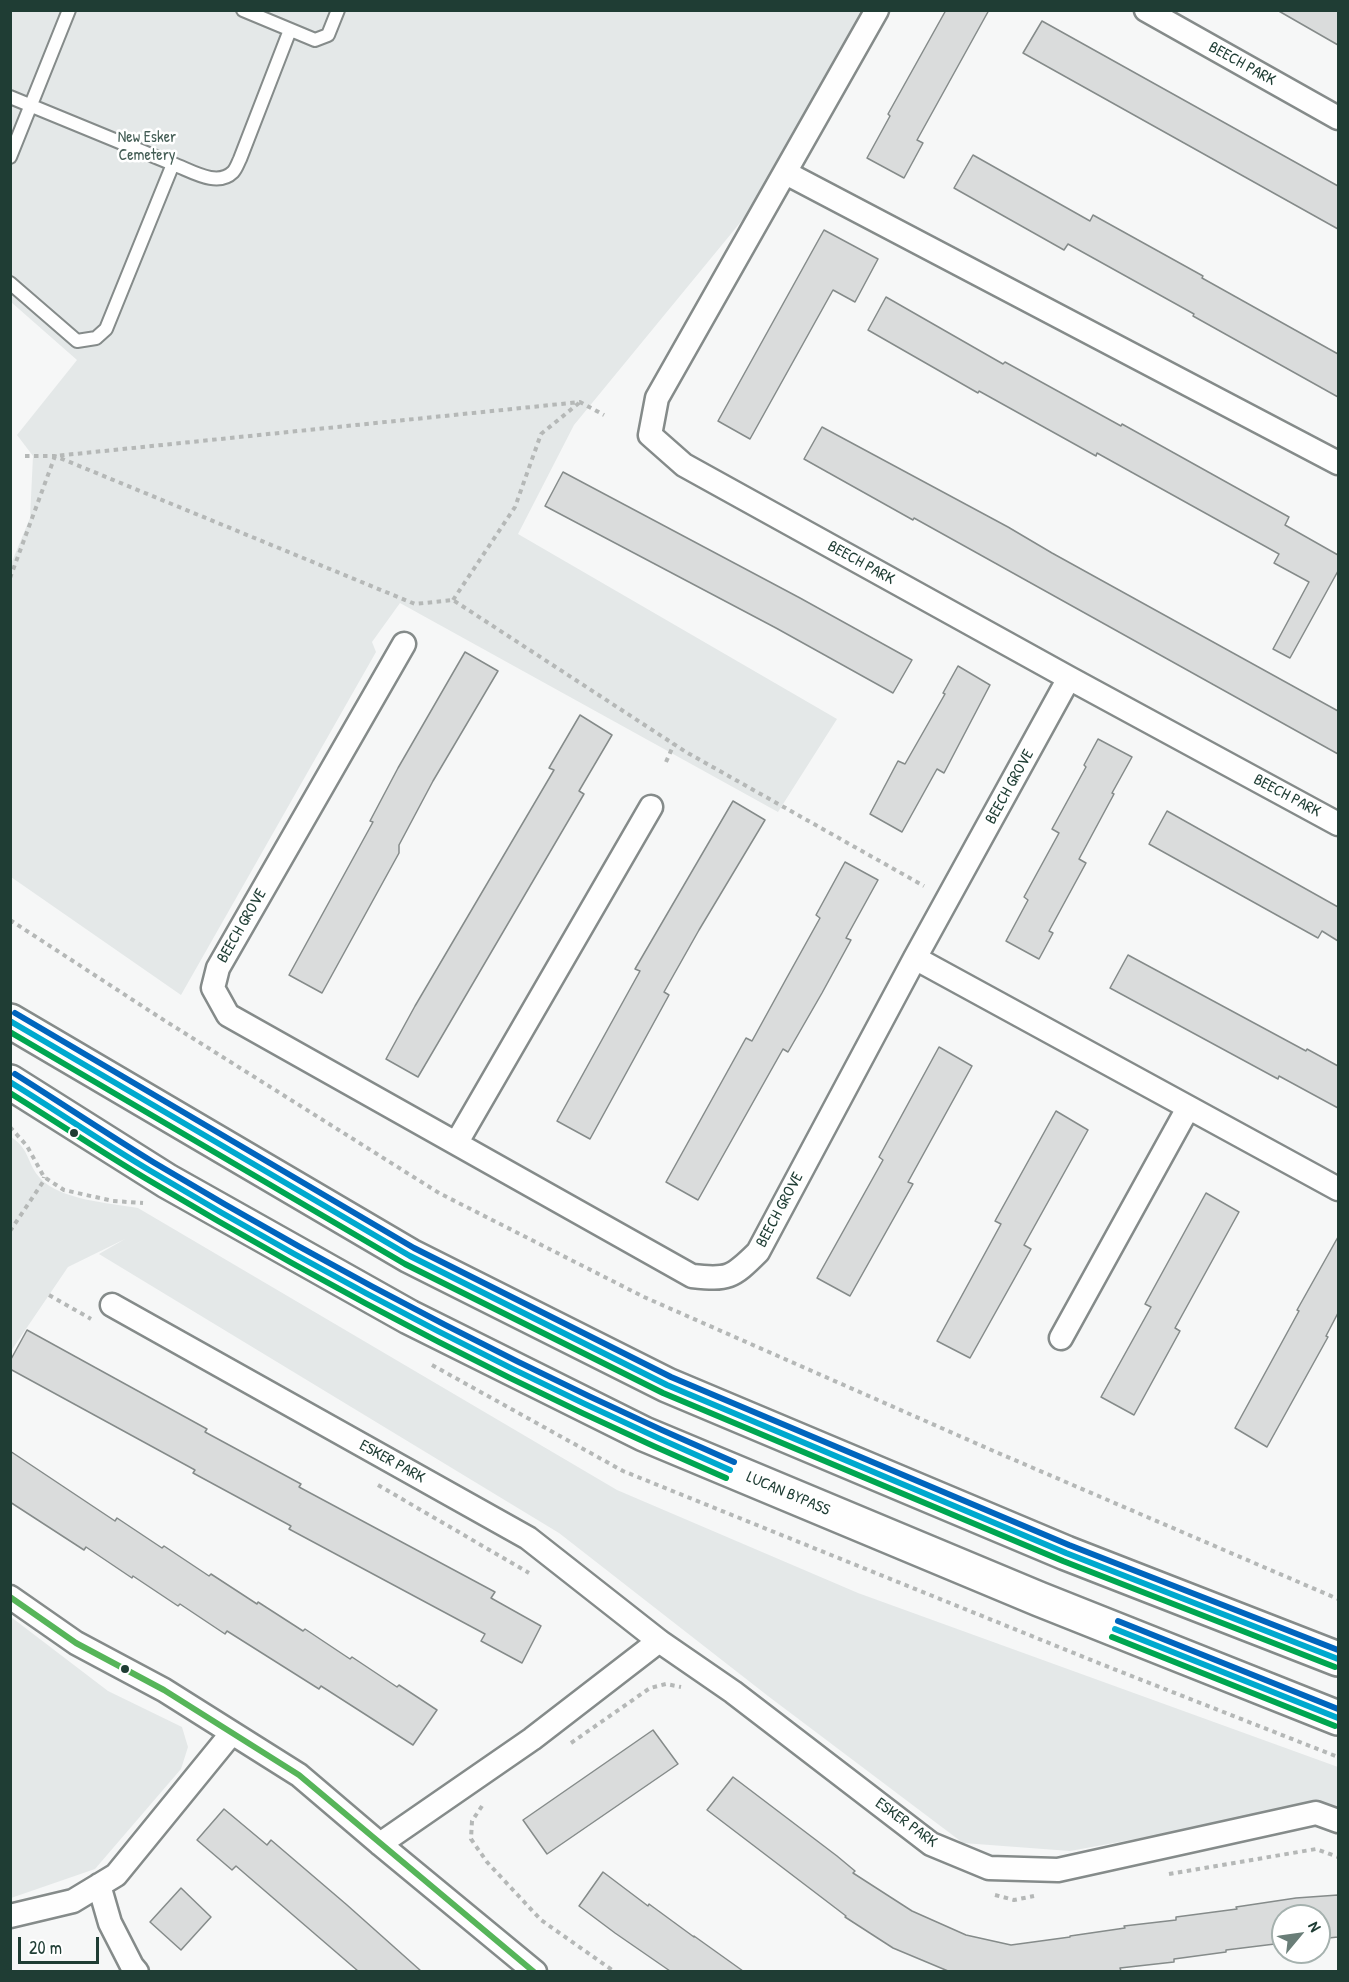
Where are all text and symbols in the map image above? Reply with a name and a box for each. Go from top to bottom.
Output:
street label: BEECH PARK [1205,38,1279,90]
park label: New Esker Cemetery [118,128,176,166]
street label: BEECH PARK [824,537,898,589]
street label: BEECH GROVE [982,746,1038,828]
street label: BEECH PARK [1250,770,1324,822]
street label: BEECH GROVE [213,886,271,966]
unlabelled marker [68,1127,80,1139]
street label: BEECH GROVE [752,1169,808,1251]
street label: ESKER PARK [356,1436,428,1488]
street label: LUCAN BYPASS [743,1468,833,1520]
unlabelled marker [119,1663,131,1675]
street label: ESKER PARK [871,1794,941,1852]
north arrow [1271,1904,1331,1964]
text: N [1303,1917,1327,1935]
scale bar [21,1925,102,1963]
text: 20 m [29,1935,62,1960]

